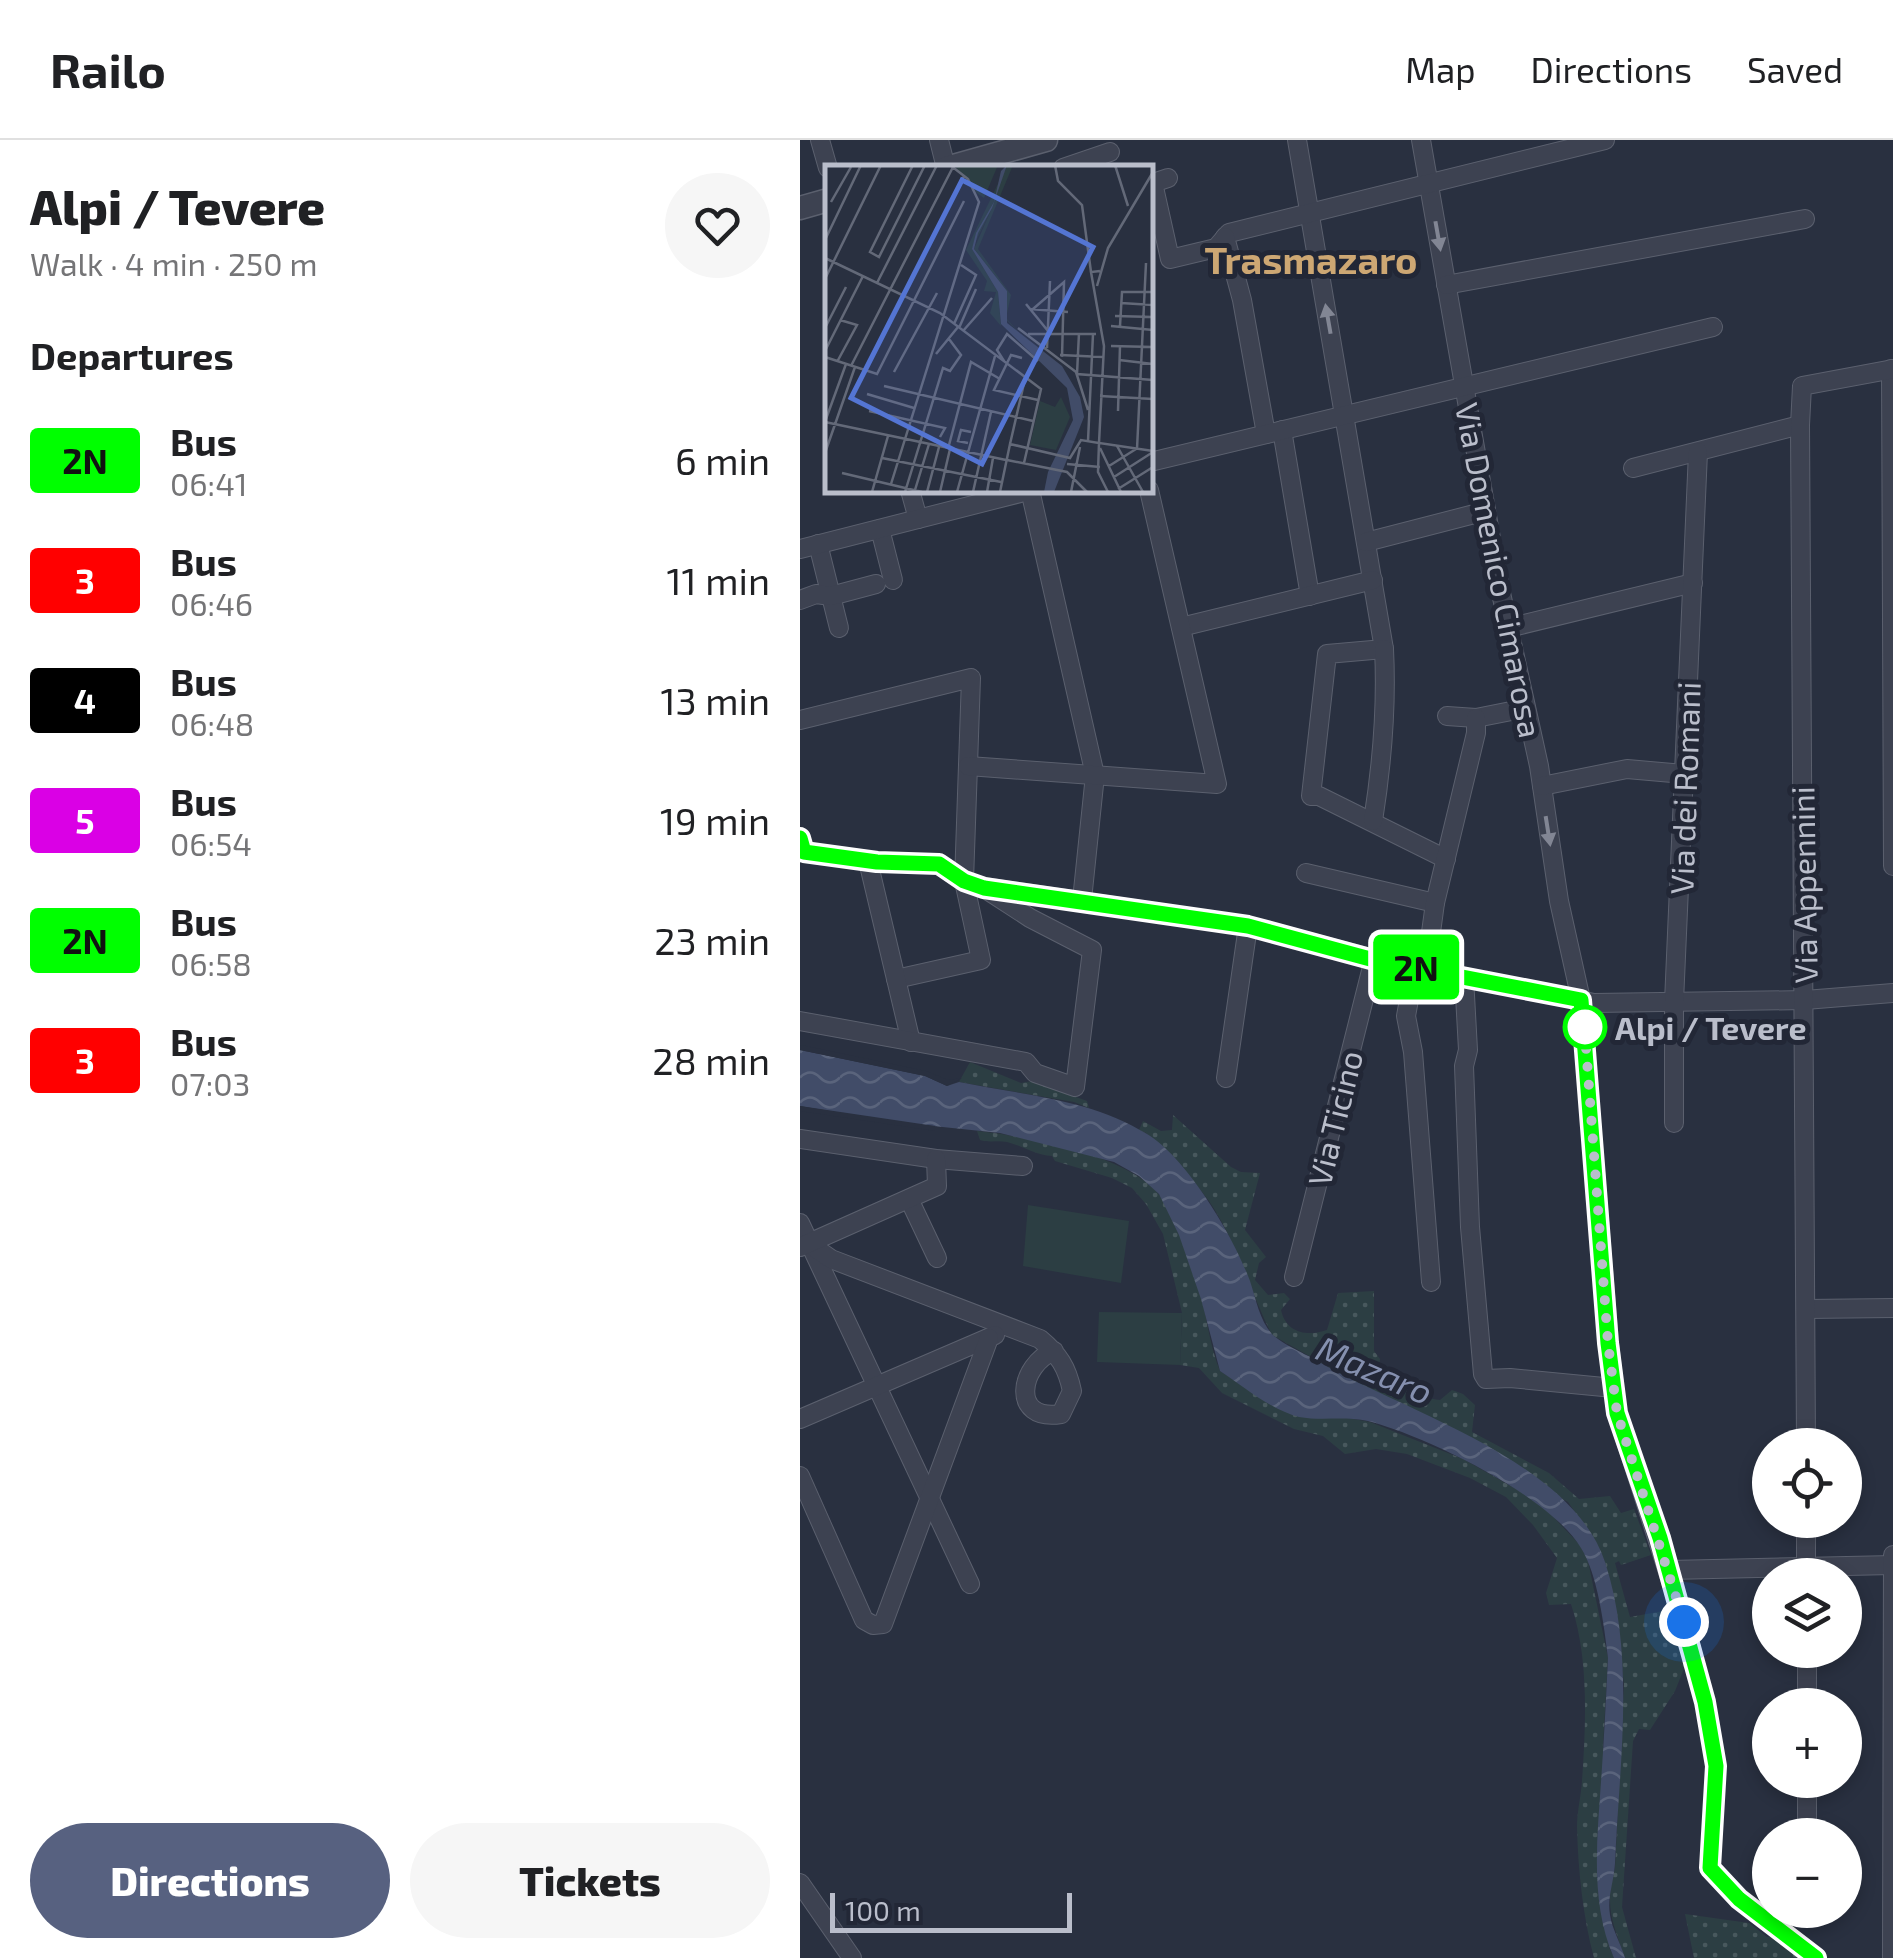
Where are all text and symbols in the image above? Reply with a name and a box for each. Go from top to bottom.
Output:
text: Railo [50,40,166,98]
text: Map [1405,48,1476,90]
text: Directions [1531,48,1692,90]
text: Saved [1747,48,1843,90]
inset map [825,165,1152,492]
button: heart [665,173,770,278]
text: Alpi / Tevere [30,177,325,235]
one-way arrow [1431,221,1446,252]
district label: Trasmazaro [1204,236,1418,282]
text: Walk · 4 min · 250 m [30,244,318,282]
one-way arrow [1320,303,1335,334]
text: Departures [30,332,234,378]
street label: Via Domenico Cimarosa [1449,399,1551,741]
text: Bus [170,418,237,464]
text: 6 min [675,437,770,483]
text: 2N [62,439,108,481]
text: 06:41 [170,464,248,502]
text: Bus [170,538,237,584]
text: 11 min [666,557,770,603]
text: 3 [75,559,95,601]
text: 06:46 [170,584,253,622]
text: Bus [170,658,237,704]
text: 13 min [660,677,770,723]
text: 4 [74,679,96,721]
street label: Via dei Romani [1661,681,1707,895]
text: 06:48 [170,704,254,742]
text: Bus [170,778,237,824]
street label: Via Appennini [1782,786,1824,984]
text: 19 min [660,797,770,843]
text: 5 [75,799,95,841]
one-way arrow [1541,815,1557,847]
text: 06:54 [170,824,252,862]
text: Bus [170,898,237,944]
text: 23 min [654,917,770,963]
text: 2N [62,919,108,961]
line badge: 2N [1371,934,1461,1000]
text: 06:58 [170,944,252,982]
text: 2N [1393,946,1439,988]
marker: Alpi / Tevere [1564,1006,1606,1048]
place label: Alpi / Tevere [1615,1008,1807,1046]
text: Bus [170,1018,237,1064]
text: 28 min [652,1037,770,1083]
text: 3 [75,1039,95,1081]
street label: Via Ticino [1299,1046,1369,1190]
text: 07:03 [170,1064,250,1102]
water label: Mazaro [1311,1326,1439,1412]
map controls [1752,1428,1862,1928]
button: locate [1752,1428,1862,1538]
button: layers [1752,1558,1862,1668]
your location [1659,1597,1709,1647]
button: + [1752,1688,1862,1798]
button: − [1752,1818,1862,1928]
button: Directions [30,1823,390,1938]
button: Tickets [410,1823,770,1938]
scale bar [830,1888,1072,1932]
text: 100 m [845,1893,921,1927]

